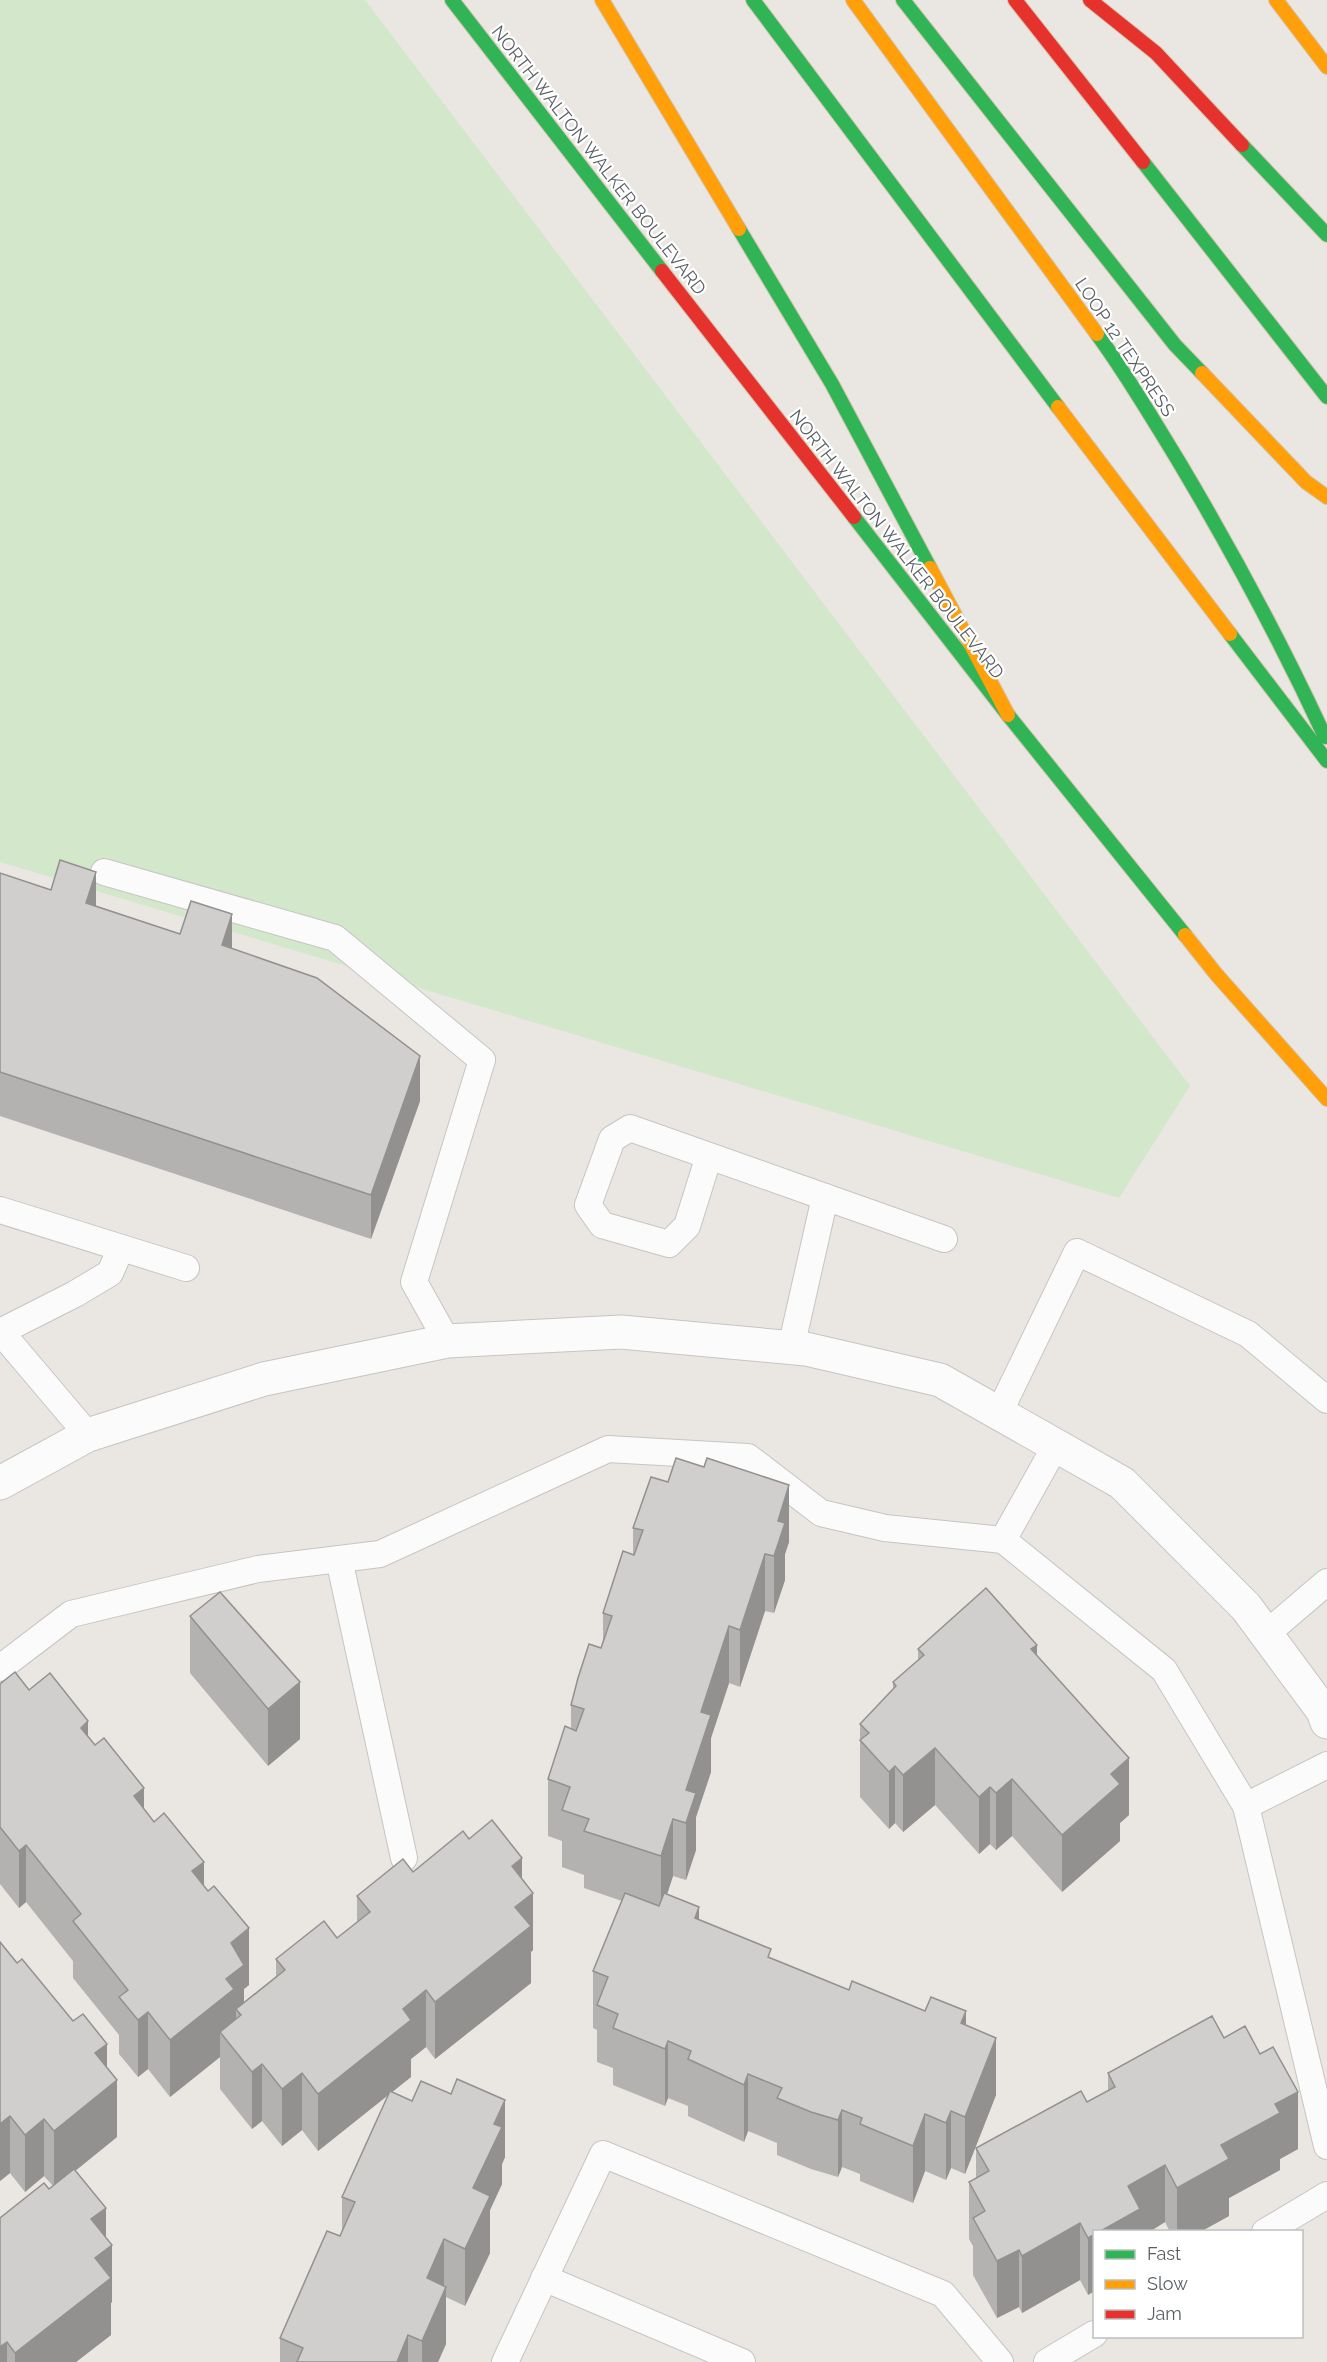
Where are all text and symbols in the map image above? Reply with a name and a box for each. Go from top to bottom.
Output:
street label: NORTH WALTON WALKER BOULEVARD [487,21,711,299]
street label: LOOP 12 TEXPRESS [1071,274,1179,420]
street label: NORTH WALTON WALKER BOULEVARD [785,405,1009,683]
legend [1093,2230,1303,2338]
text: Fast [1147,2243,1181,2264]
text: Slow [1147,2273,1188,2294]
text: Jam [1147,2303,1182,2324]

